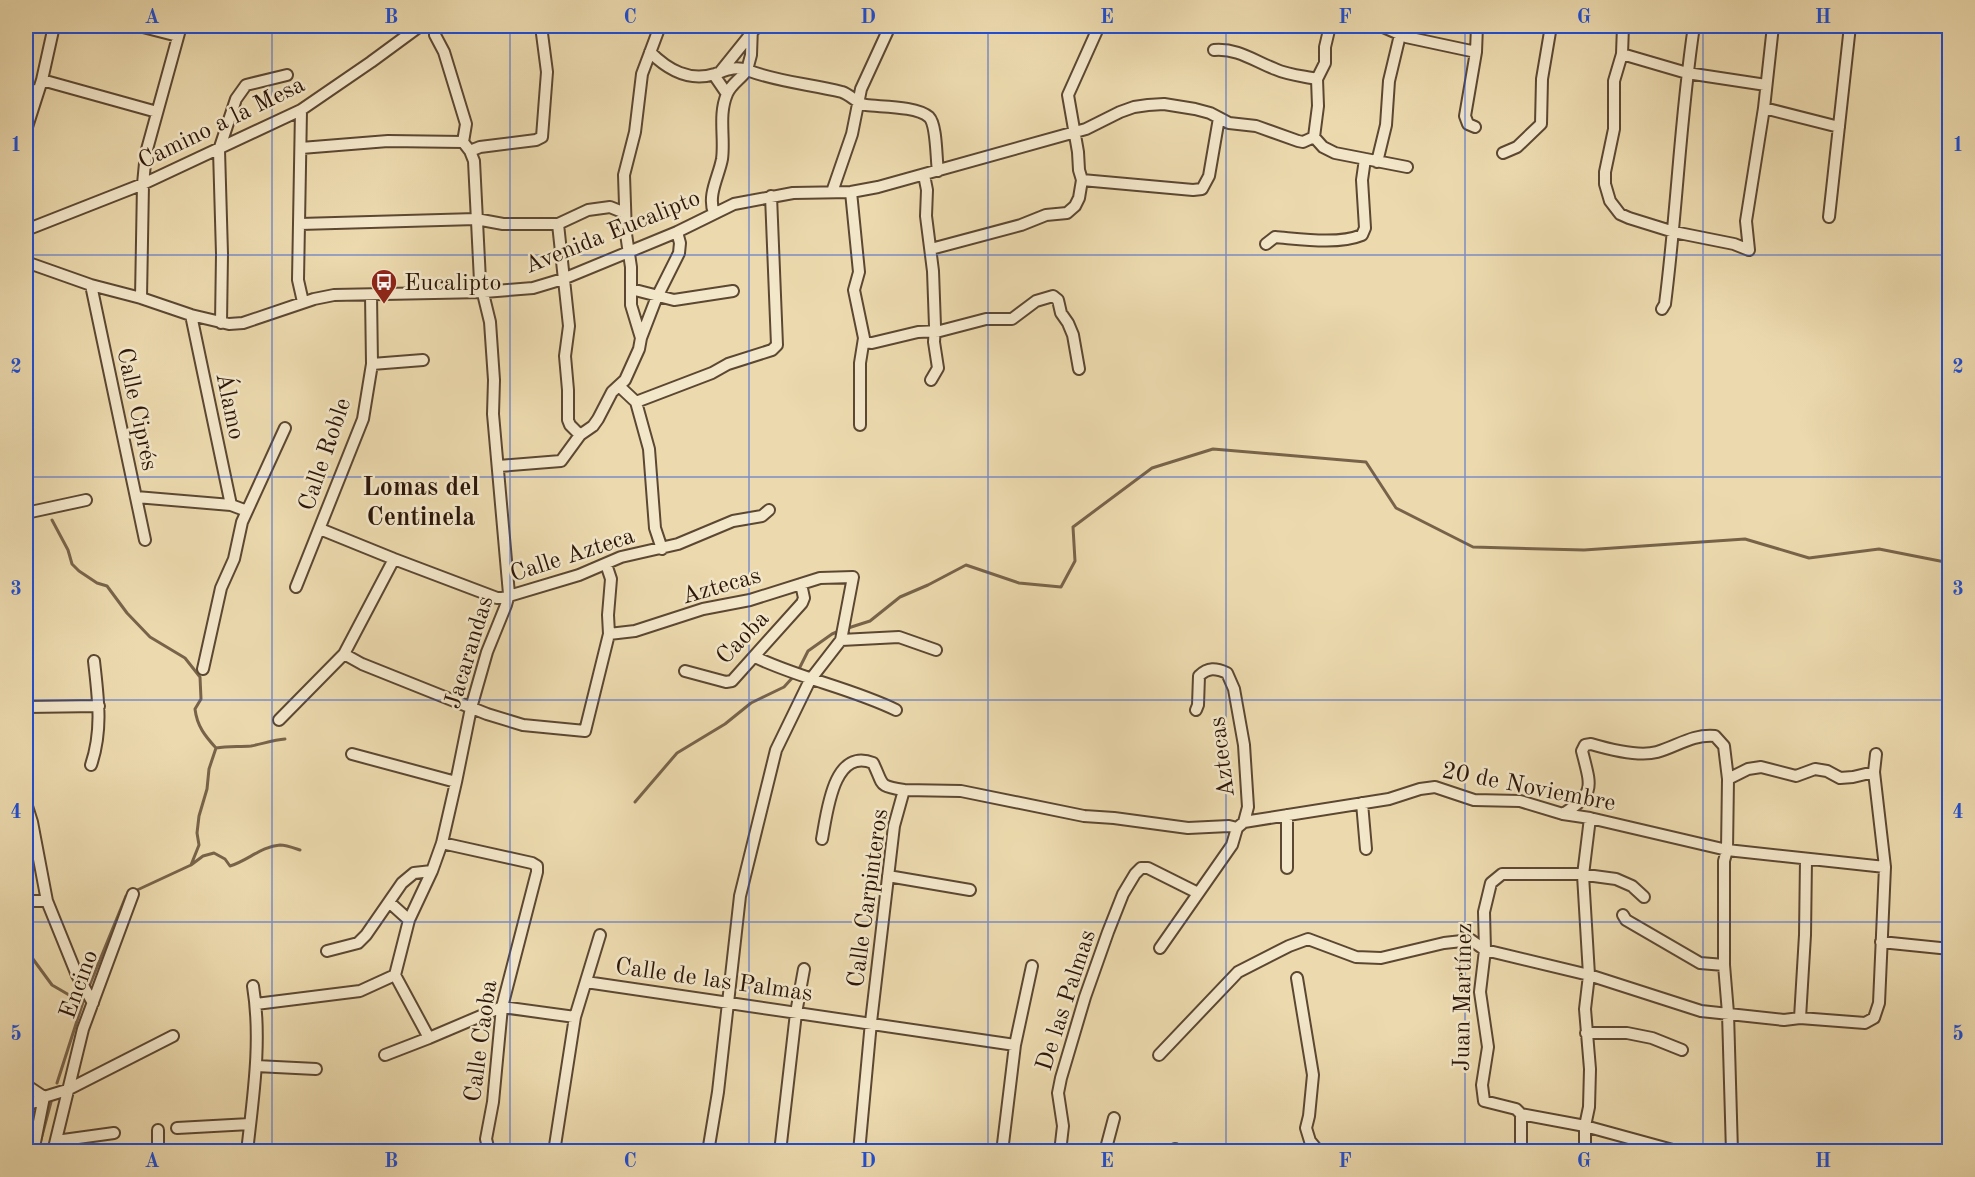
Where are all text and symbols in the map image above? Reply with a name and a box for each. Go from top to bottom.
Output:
text: A [144,8,160,28]
text: B [384,8,398,28]
text: C [623,8,637,28]
text: D [860,8,876,28]
text: E [1100,8,1114,28]
text: F [1338,8,1352,28]
text: G [1577,8,1591,28]
text: H [1815,8,1831,28]
street label: Camino a la Mesa [135,73,309,175]
text: 1 [10,136,22,156]
text: 1 [1952,136,1964,156]
street label: Avenida Eucalipto [521,187,704,279]
bus stop icon: Eucalipto [369,267,399,305]
place label: Eucalipto [404,272,501,296]
street label: Calle Ciprés [111,346,161,473]
text: 2 [10,358,22,378]
text: 2 [1952,358,1964,378]
street label: Álamo [210,370,252,442]
street label: Calle Roble [295,395,356,514]
district label: Lomas del Centinela [362,475,480,531]
street label: Calle Azteca [507,524,638,587]
street label: Aztecas [679,564,764,610]
text: 3 [10,580,22,600]
text: 3 [1952,580,1964,600]
street label: Jacarandas [441,593,498,712]
street label: Caoba [713,607,774,670]
street label: Aztecas [1206,715,1240,798]
street label: 20 de Noviembre [1440,759,1618,817]
text: 4 [10,803,22,823]
text: 4 [1952,803,1964,823]
street label: Calle Carpinteros [845,808,893,989]
street label: Juan Martínez [1451,923,1477,1072]
street label: De las Palmas [1033,927,1101,1074]
street label: Encino [56,947,103,1022]
street label: Calle de las Palmas [613,955,814,1007]
street label: Calle Caoba [462,979,502,1104]
text: 5 [10,1024,22,1045]
text: 5 [1952,1024,1964,1045]
text: A [144,1152,160,1172]
text: B [384,1152,398,1172]
text: C [623,1152,637,1172]
text: D [860,1152,876,1172]
text: E [1100,1152,1114,1172]
text: F [1338,1152,1352,1172]
text: G [1577,1152,1591,1172]
text: H [1815,1152,1831,1172]

